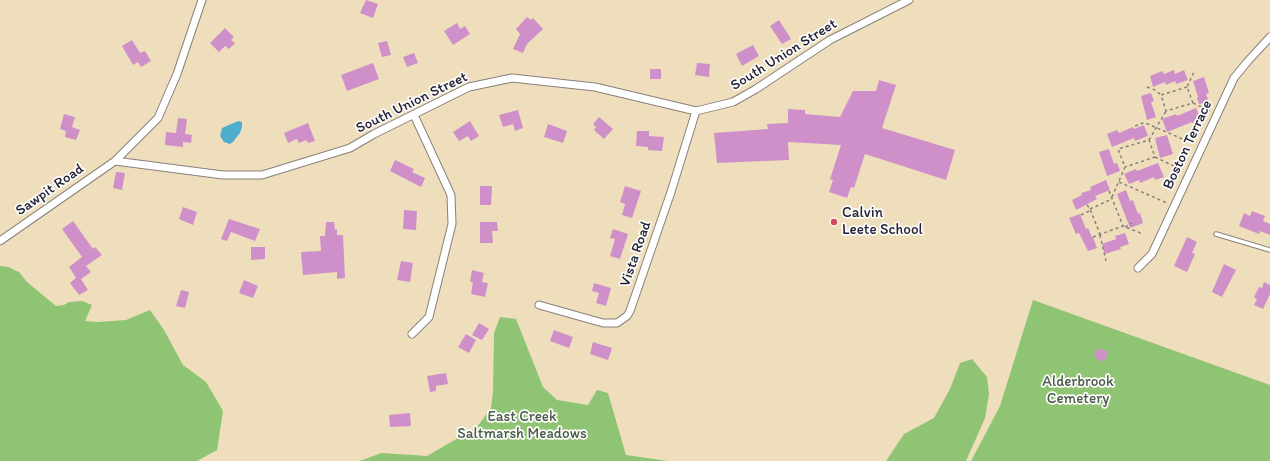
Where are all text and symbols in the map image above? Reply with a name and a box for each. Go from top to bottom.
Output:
street label: South Union Street [728,15,840,95]
street label: South Union Street [353,68,471,138]
street label: Boston Terrace [1159,97,1217,193]
street label: Sawpit Road [12,160,88,220]
place label: Calvin Leete School [842,204,923,239]
marker: Calvin Leete School [829,217,839,227]
street label: Vista Road [616,219,656,289]
park label: Alderbrook Cemetery [1042,373,1114,408]
park label: East Creek Saltmarsh Meadows [457,408,587,443]

